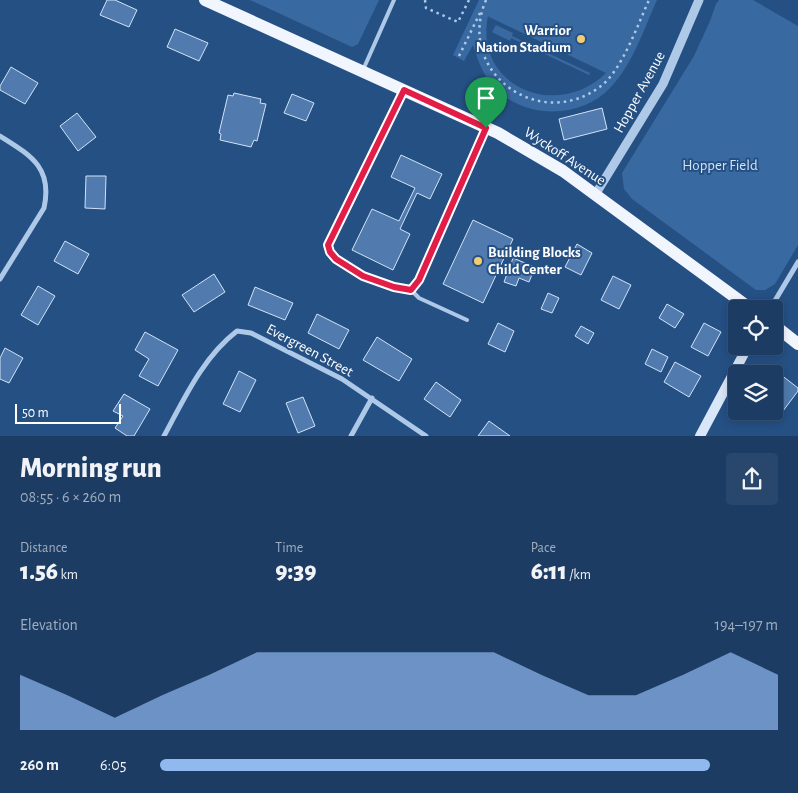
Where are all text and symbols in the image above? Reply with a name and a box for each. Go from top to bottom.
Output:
place label: Warrior Nation Stadium [476,23,572,55]
marker: Warrior Nation Stadium [575,33,587,45]
street label: Hopper Avenue [611,49,668,135]
pin [465,77,507,128]
icon: arrive [472,84,500,112]
street label: Wyckoff Avenue [521,125,608,188]
park label: Hopper Field [682,158,758,173]
place label: Building Blocks Child Center [488,245,581,277]
marker: Building Blocks Child Center [472,255,484,267]
map controls [728,300,783,420]
button: locate [728,300,783,355]
street label: Evergreen Street [264,321,356,380]
button: layers [728,365,783,420]
scale bar [15,400,121,424]
text: 50 m [22,406,49,420]
button: share [726,453,778,505]
text: Morning run [20,455,162,483]
text: 08:55 · 6 × 260 m [20,489,121,505]
text: Distance [20,541,67,555]
text: Time [275,541,303,555]
text: Pace [531,541,556,555]
text: 1.56 [20,559,58,584]
text: 9:39 [275,559,316,584]
text: 6:11 [531,559,567,584]
text: km [58,568,78,582]
text: /km [567,568,591,582]
text: Elevation [20,617,78,633]
text: 194–197 m [715,617,778,633]
text: 260 m [20,757,59,773]
text: 6:05 [100,757,126,773]

